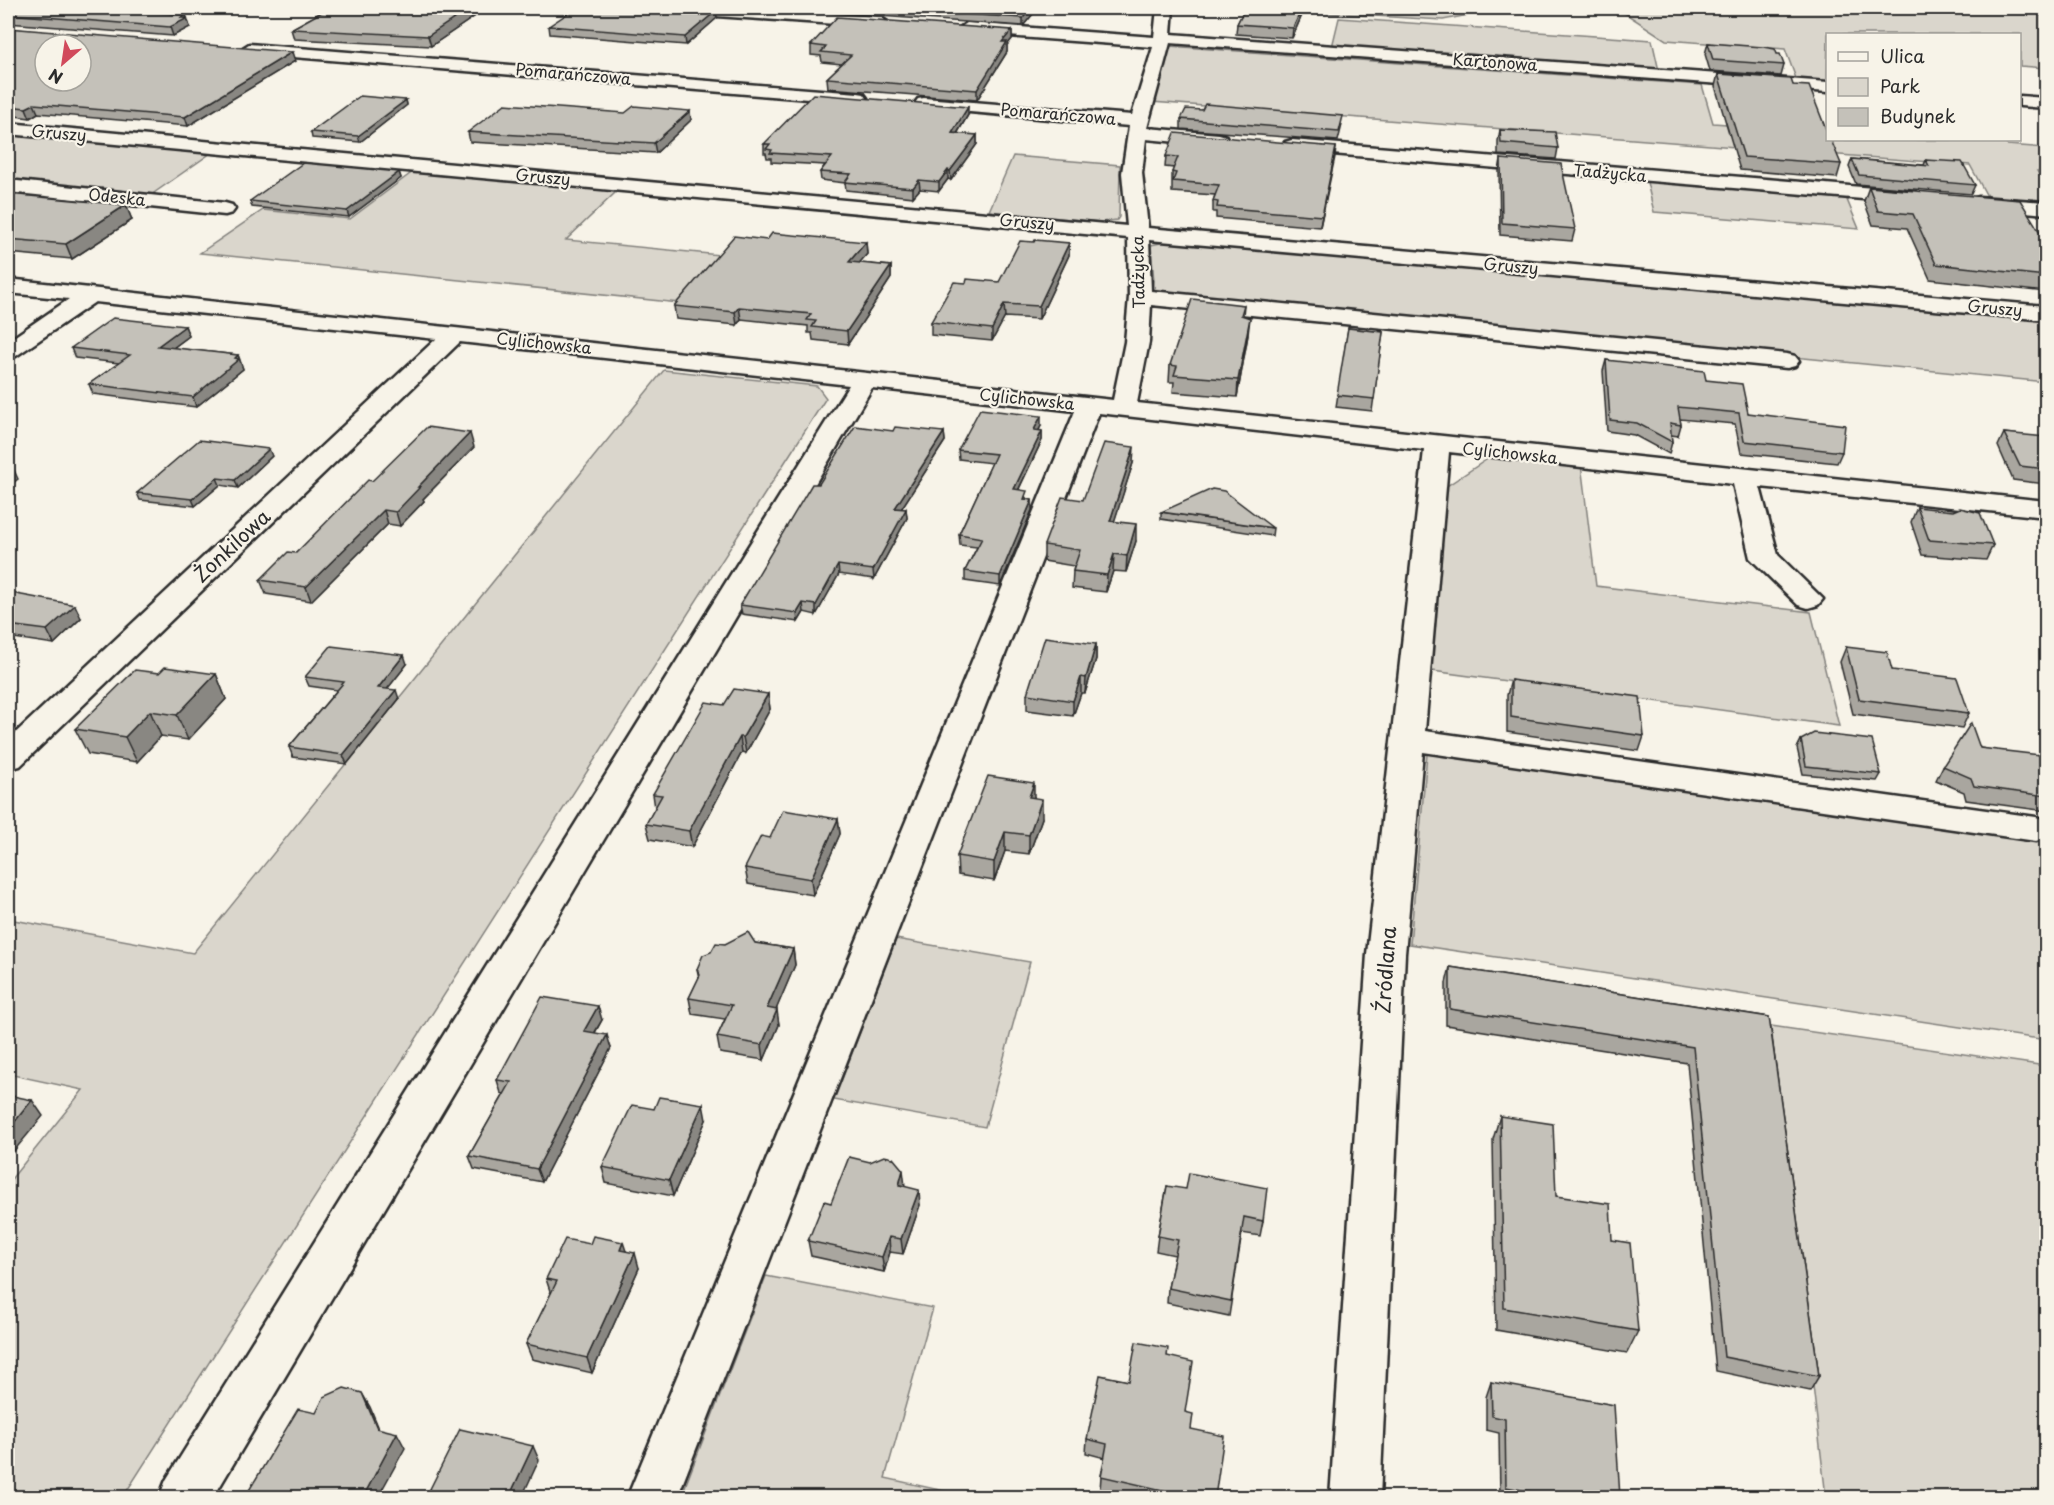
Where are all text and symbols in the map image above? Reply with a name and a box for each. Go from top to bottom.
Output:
north arrow [33,33,93,93]
legend [1826,33,2021,141]
text: Ulica [1880,42,1925,69]
street label: Kartonowa [1452,46,1538,76]
street label: Pomarańczowa [514,56,632,90]
text: N [44,63,67,91]
text: Park [1880,72,1920,99]
street label: Pomarańczowa [999,96,1117,130]
text: Budynek [1880,102,1956,129]
street label: Gruszy [31,118,88,146]
street label: Tadżycka [1573,157,1648,187]
street label: Gruszy [515,162,572,190]
street label: Odeska [87,181,147,211]
street label: Gruszy [999,207,1056,235]
street label: Tadżycka [1124,235,1150,309]
street label: Gruszy [1483,251,1540,279]
street label: Gruszy [1967,293,2024,321]
street label: Cylichowska [495,325,593,359]
street label: Cylichowska [978,381,1076,415]
street label: Cylichowska [1461,435,1559,469]
street label: Żonkilowa [186,501,277,589]
street label: Źródlana [1367,925,1403,1015]

